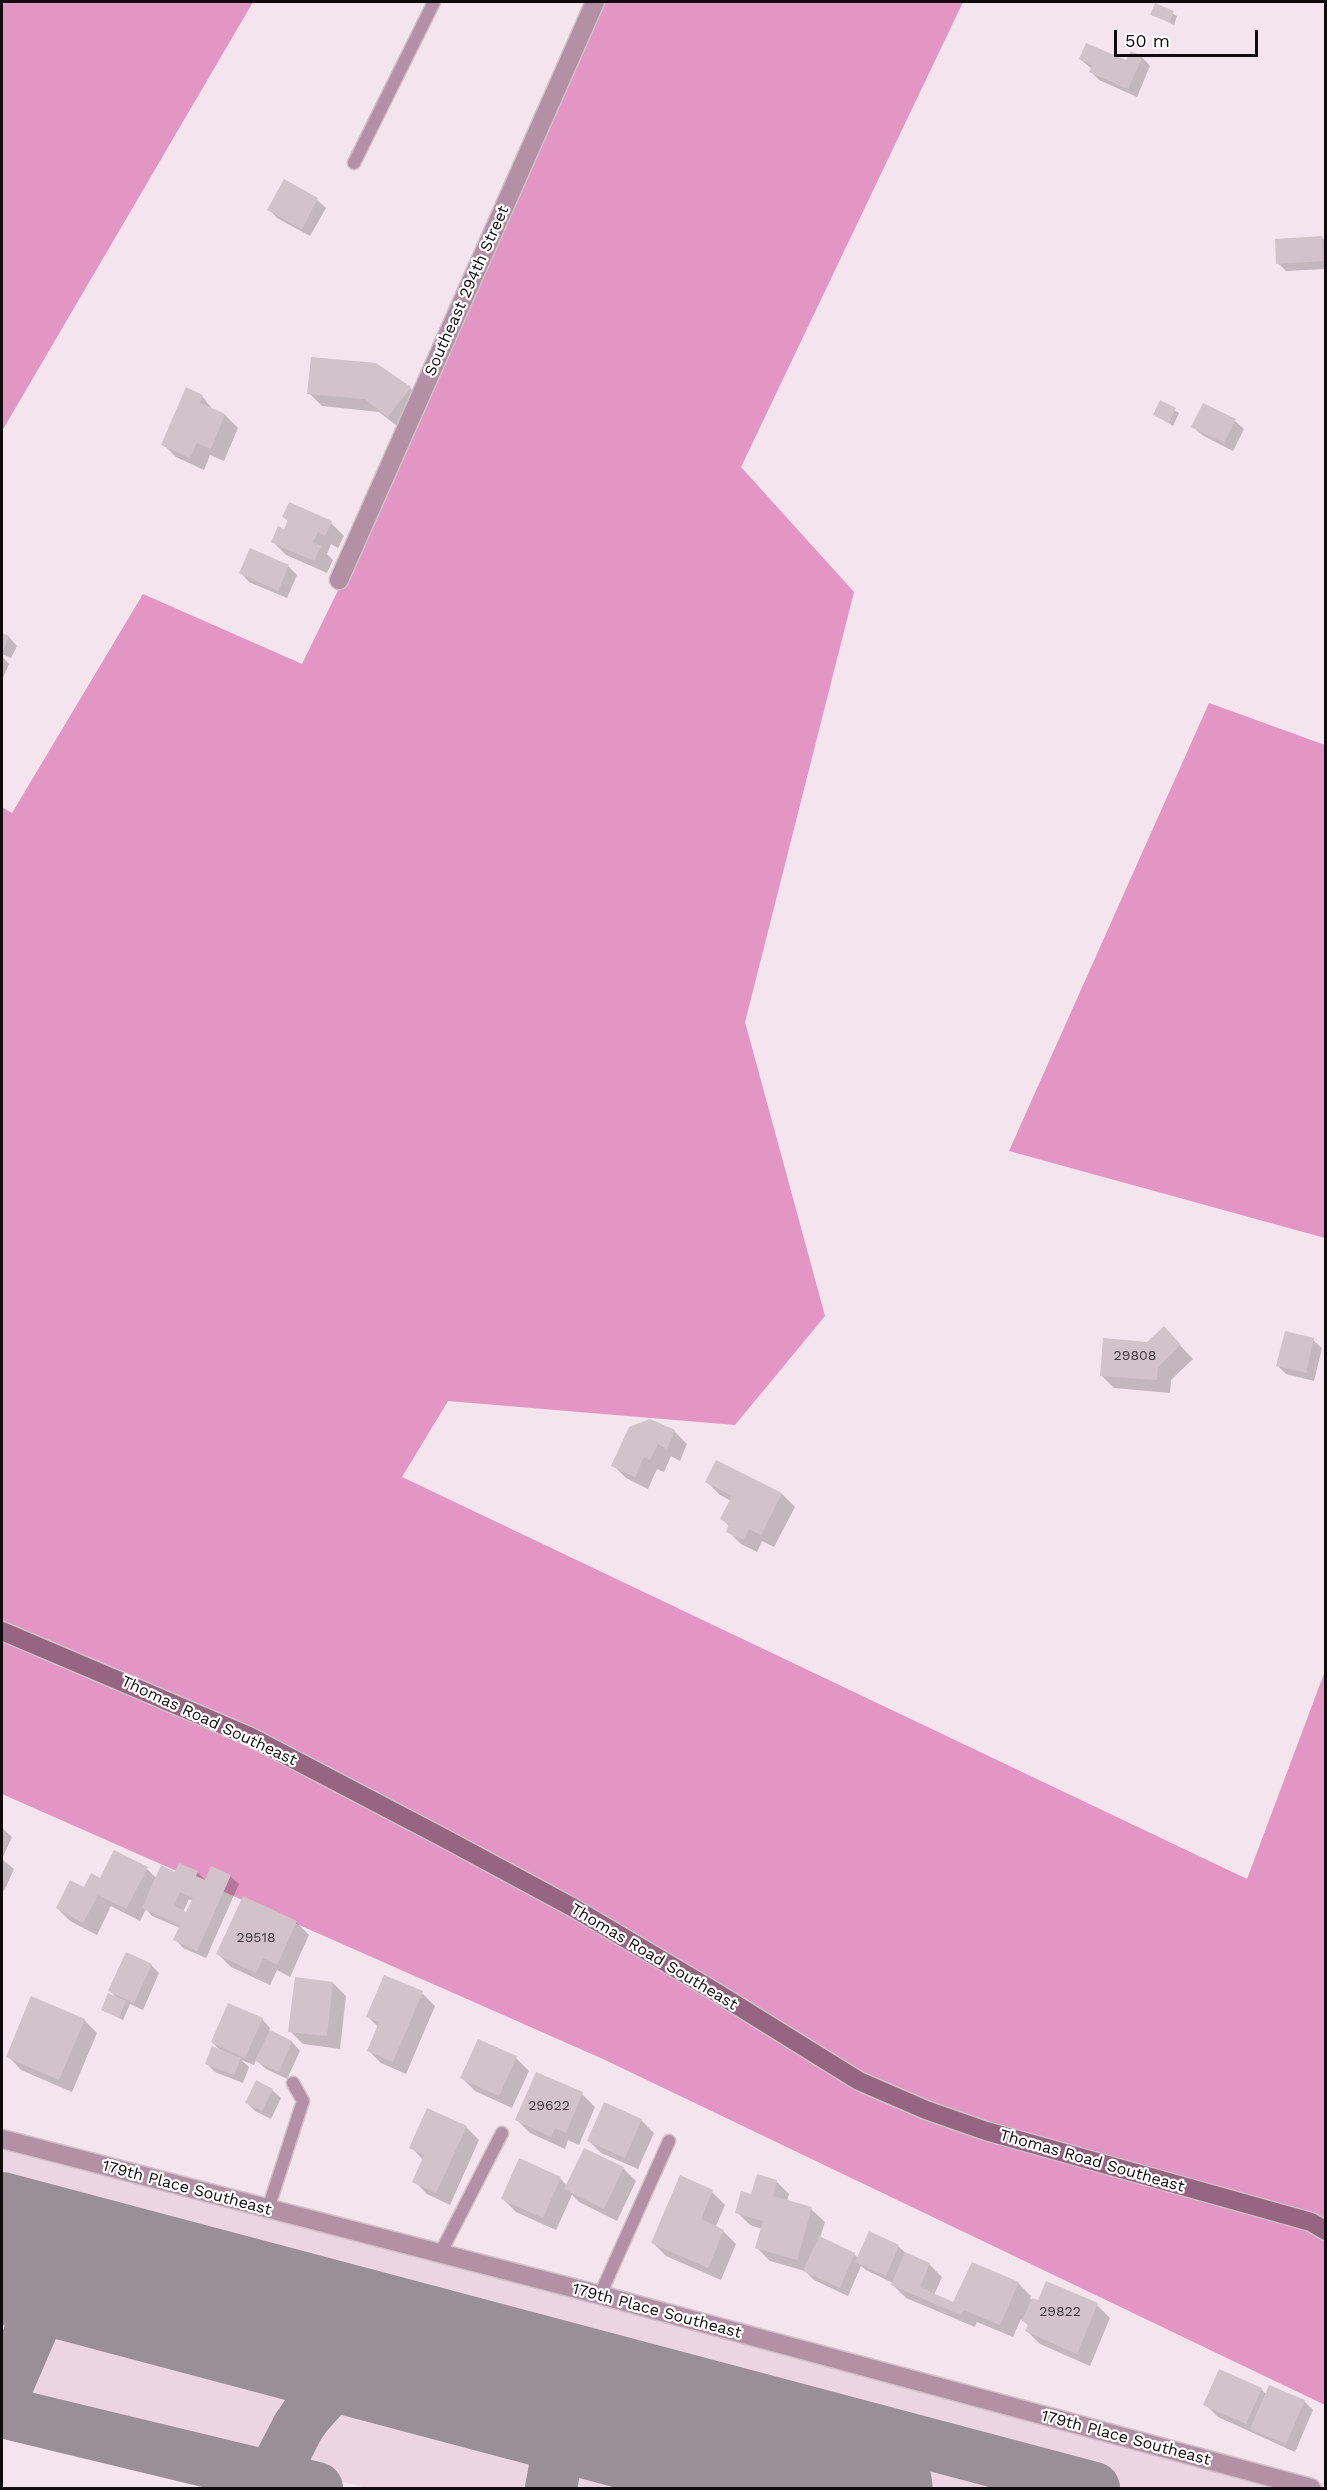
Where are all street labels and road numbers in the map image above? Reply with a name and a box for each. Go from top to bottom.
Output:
street label: Southeast 294th Street [421,203,513,379]
street label: Thomas Road Southeast [118,1672,300,1770]
street label: Thomas Road Southeast [567,1900,741,2014]
street label: Thomas Road Southeast [997,2125,1187,2197]
street label: 179th Place Southeast [100,2156,274,2220]
street label: 179th Place Southeast [570,2279,744,2343]
street label: 179th Place Southeast [1039,2406,1213,2470]

